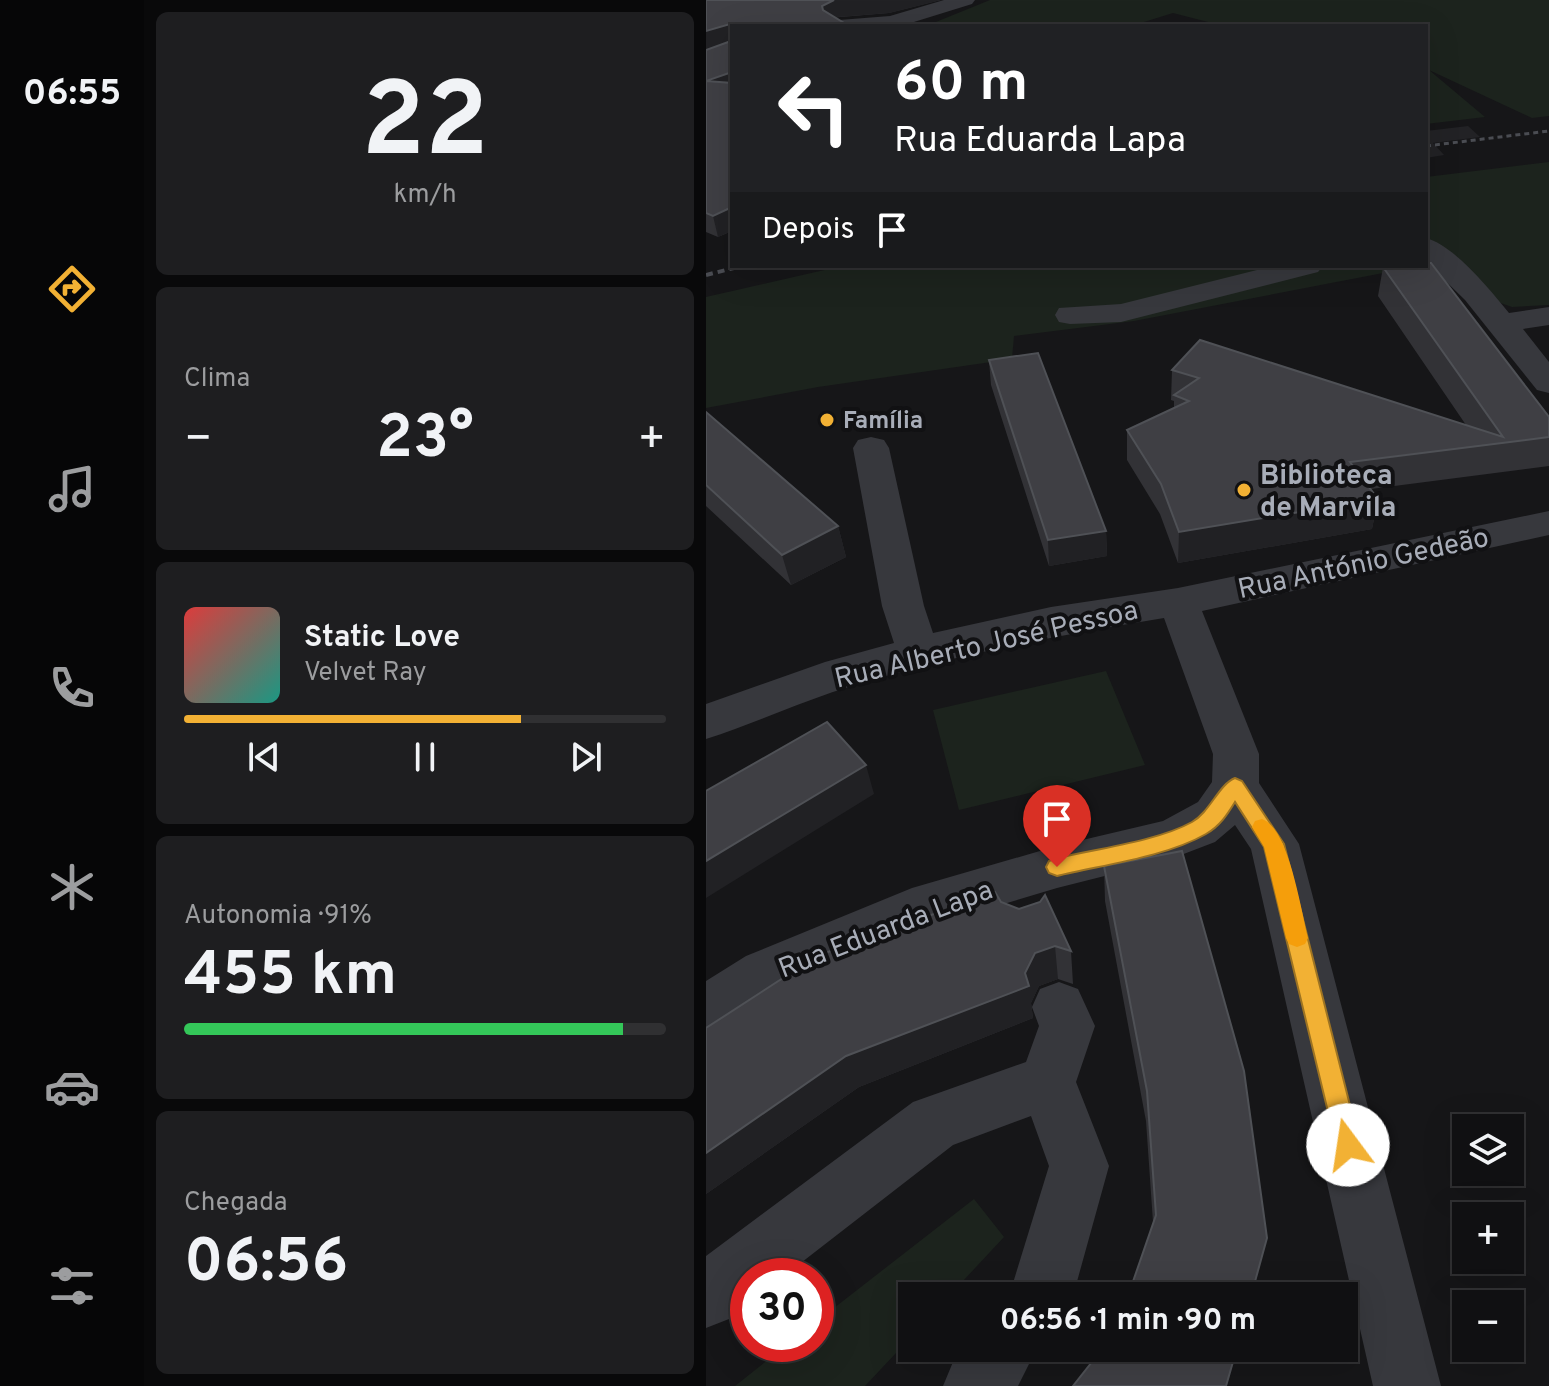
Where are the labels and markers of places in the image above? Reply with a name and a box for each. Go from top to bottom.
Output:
place label: Família [843,407,923,437]
marker: Família [818,411,836,429]
place label: Biblioteca de Marvila [1260,459,1396,527]
marker: Biblioteca de Marvila [1235,481,1253,499]
pin [1023,785,1091,867]

